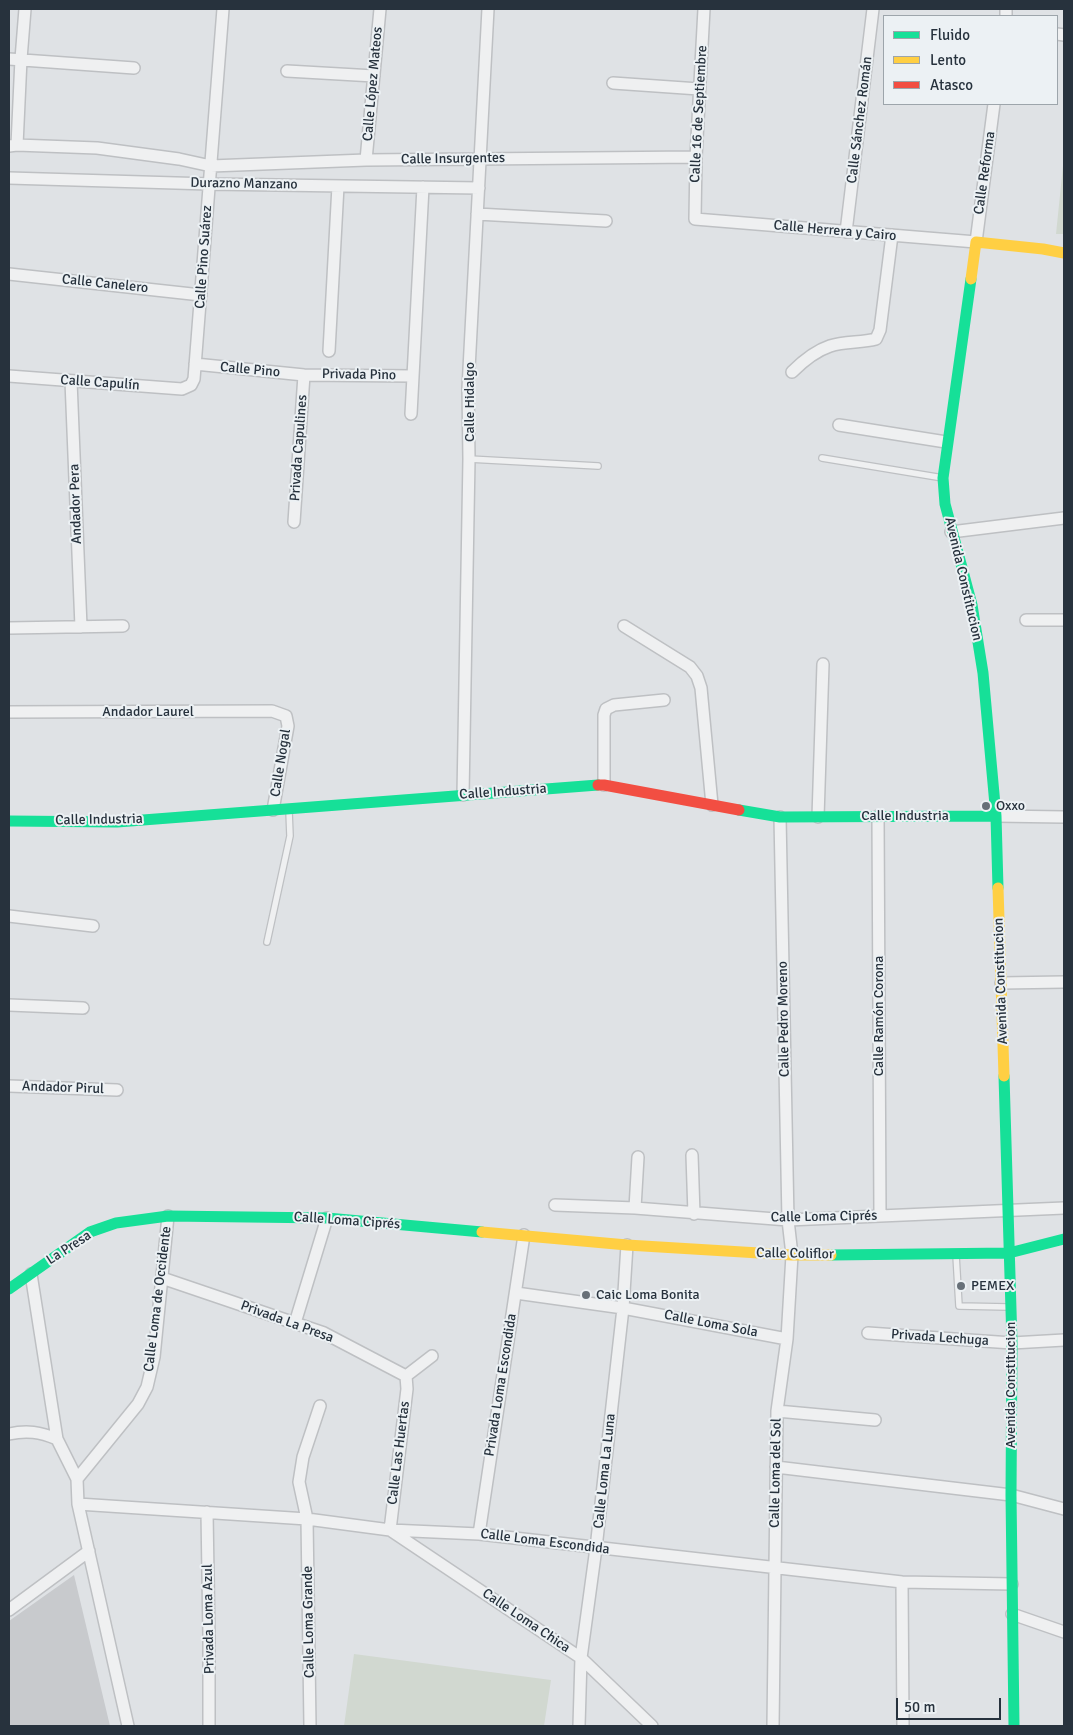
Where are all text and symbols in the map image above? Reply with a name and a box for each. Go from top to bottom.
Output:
legend [883,15,1058,105]
street label: Calle López Mateos [360,26,386,142]
text: Fluido [930,26,970,44]
street label: Calle 16 de Septiembre [687,45,711,183]
text: Lento [930,51,966,69]
street label: Calle Sánchez Román [844,55,876,185]
text: Atasco [930,76,973,94]
street label: Calle Reforma [971,130,999,216]
street label: Calle Insurgentes [401,150,505,168]
street label: Durazno Manzano [190,175,298,193]
street label: Calle Pino Suárez [192,205,216,309]
street label: Calle Herrera y Cairo [773,217,897,245]
street label: Calle Canelero [61,271,149,297]
street label: Calle Pino [219,359,281,381]
street label: Calle Hidalgo [462,362,478,442]
street label: Privada Pino [322,366,396,384]
street label: Calle Capulín [60,372,140,394]
street label: Privada Capulines [287,394,311,502]
street label: Andador Pera [66,464,86,544]
street label: Avenida Constitucion [941,515,985,643]
street label: Andador Laurel [102,704,194,720]
street label: Calle Nogal [267,728,295,798]
street label: Calle Industria [459,781,547,803]
place label: Oxxo [996,798,1025,814]
marker: Oxxo [980,800,992,812]
street label: Calle Industria [861,808,949,824]
street label: Calle Industria [55,811,143,829]
street label: Avenida Constitucion [990,917,1012,1045]
street label: Calle Ramón Corona [871,956,887,1076]
street label: Calle Pedro Moreno [775,961,793,1077]
street label: Andador Pirul [22,1078,104,1098]
street label: Calle Loma Ciprés [771,1208,877,1226]
street label: Calle Loma Ciprés [293,1209,401,1233]
street label: Calle Loma de Occidente [141,1225,175,1373]
street label: La Presa [43,1227,95,1269]
street label: Calle Coliflor [756,1245,834,1263]
place label: PEMEX [971,1278,1014,1294]
marker: PEMEX [955,1280,967,1292]
place label: Caic Loma Bonita [596,1287,700,1303]
marker: Caic Loma Bonita [580,1289,592,1301]
street label: Privada La Presa [238,1297,336,1347]
street label: Calle Loma Sola [663,1307,759,1341]
street label: Privada Loma Escondida [481,1312,521,1458]
street label: Avenida Constitucion [1003,1322,1019,1448]
street label: Privada Lechuga [890,1326,990,1350]
street label: Calle Las Huertas [384,1400,414,1506]
street label: Calle Loma La Luna [591,1413,619,1529]
street label: Calle Loma del Sol [767,1418,785,1528]
street label: Calle Loma Escondida [479,1526,611,1558]
street label: Privada Loma Azul [200,1564,218,1674]
street label: Calle Loma Grande [300,1566,318,1678]
street label: Calle Loma Chica [479,1585,573,1657]
scale bar [898,1688,1003,1720]
text: 50 m [904,1698,935,1716]

